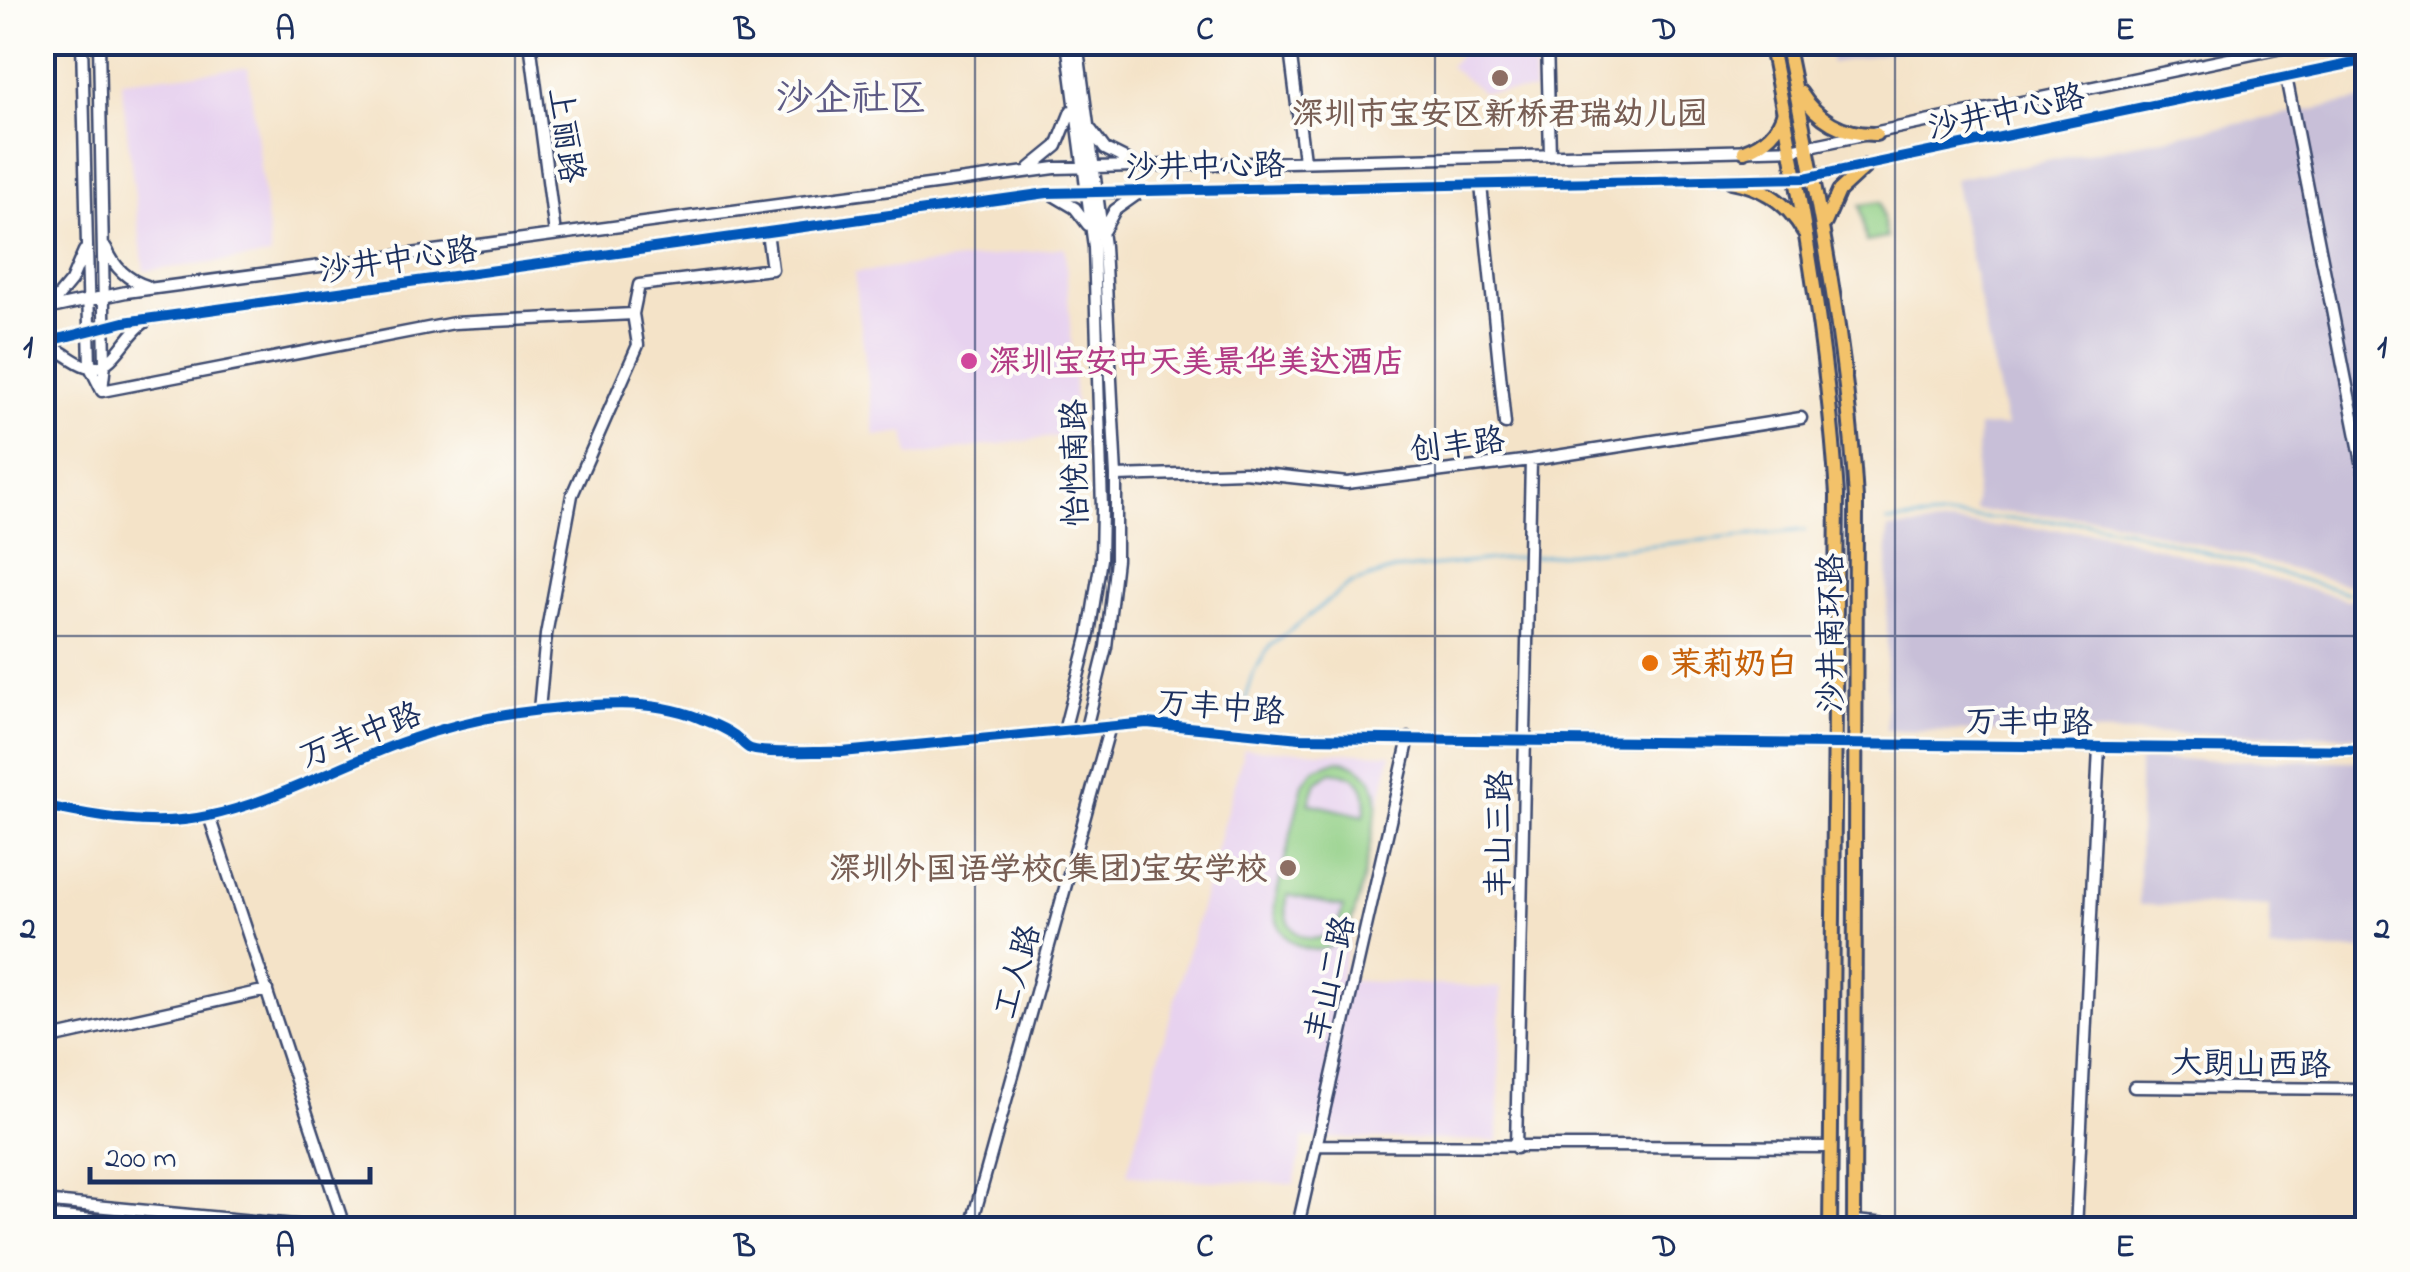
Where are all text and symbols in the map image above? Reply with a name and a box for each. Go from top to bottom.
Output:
text: A [275,8,295,55]
text: B [732,8,756,55]
text: C [1196,8,1214,55]
text: D [1651,8,1677,55]
text: E [2115,8,2135,55]
marker: 深圳市宝安区新桥君瑞幼儿园 [1489,67,1511,89]
district label: 沙企社区 [775,73,927,129]
street label: 沙井中心路 [1924,75,2090,154]
street label: 上丽路 [534,85,593,186]
place label: 深圳市宝安区新桥君瑞幼儿园 [1292,93,1708,140]
street label: 沙井中心路 [1125,144,1285,193]
street label: 沙井中心路 [316,228,481,297]
text: 1 [23,326,33,373]
text: 1 [2377,326,2387,373]
place label: 深圳宝安中天美景华美达酒店 [989,341,1405,388]
marker: 深圳宝安中天美景华美达酒店 [958,350,980,372]
street label: 怡悦南路 [1053,399,1102,527]
street label: 创丰路 [1407,418,1508,477]
street label: 沙井南环路 [1810,553,1857,713]
place label: 茉莉奶白 [1670,643,1798,690]
marker: 茉莉奶白 [1639,652,1661,674]
street label: 万丰中路 [1155,680,1287,738]
street label: 万丰中路 [293,692,429,782]
street label: 万丰中路 [1965,700,2093,749]
street label: 丰山三路 [1477,770,1526,898]
place label: 深圳外国语学校(集团)宝安学校 [829,848,1268,895]
marker: 深圳外国语学校(集团)宝安学校 [1277,857,1299,879]
text: 2 [19,907,36,954]
text: 2 [2373,907,2390,954]
street label: 丰山二路 [1295,911,1370,1046]
street label: 工人路 [984,919,1055,1025]
street label: 大朗山西路 [2171,1042,2331,1091]
scale bar [90,1122,370,1184]
text: 200 m [105,1138,177,1182]
text: A [275,1225,295,1272]
text: B [732,1225,756,1272]
text: C [1196,1225,1214,1272]
text: D [1651,1225,1677,1272]
text: E [2115,1225,2135,1272]

